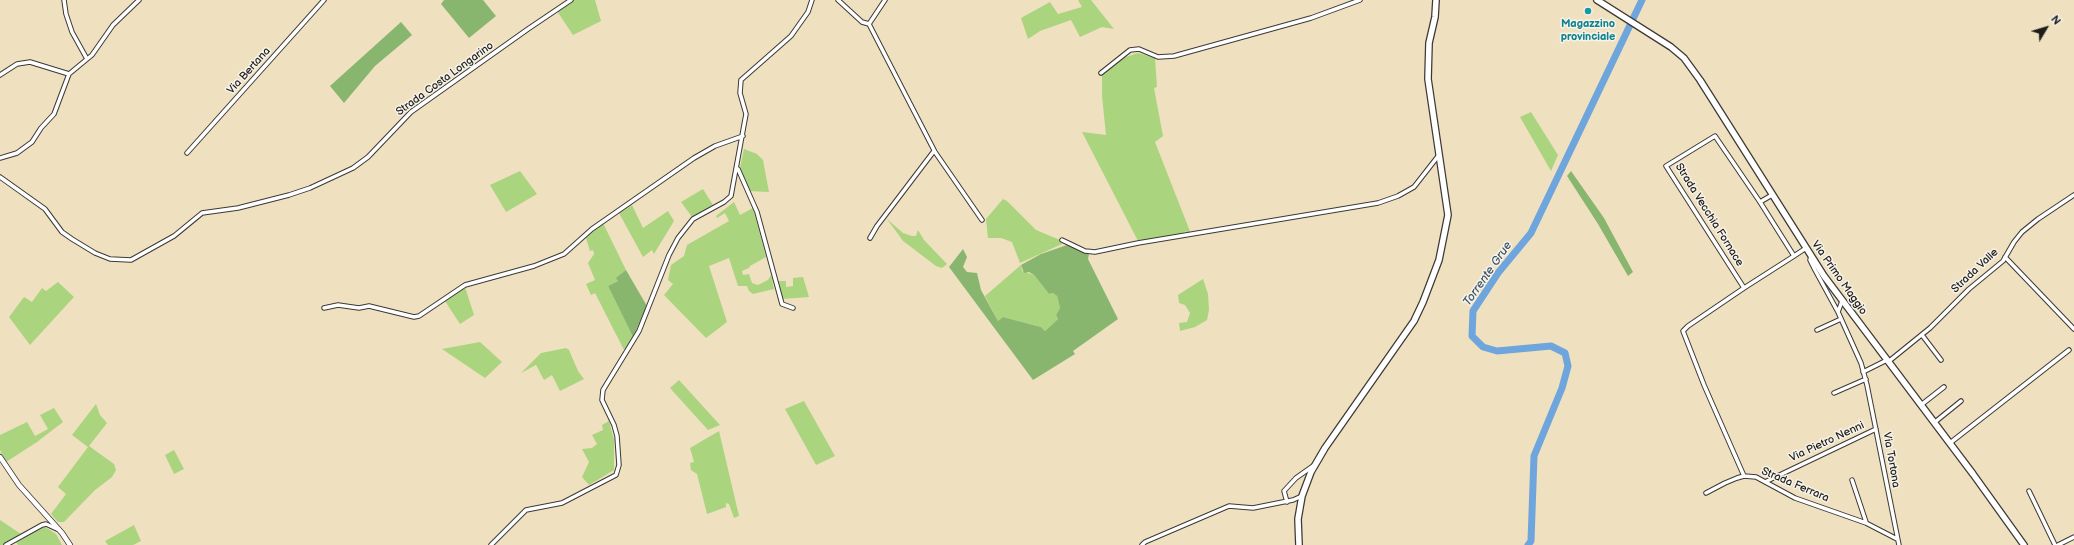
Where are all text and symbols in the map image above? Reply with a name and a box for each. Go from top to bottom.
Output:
marker: Magazzino provinciale [1583,6,1593,16]
north arrow [2026,8,2066,48]
text: N [2048,13,2064,28]
place label: Magazzino provinciale [1561,17,1615,43]
street label: Strada Costa Longarino [394,39,496,119]
street label: Via Bertana [225,45,273,97]
street label: Strada Vecchia Fornace [1672,161,1746,269]
street label: Via Primo Maggio [1808,238,1870,318]
water label: Torrente Grue [1460,239,1516,309]
street label: Strada Valle [1949,246,2001,296]
street label: Via Pietro Nenni [1788,419,1866,465]
street label: Via Tortona [1880,431,1902,489]
street label: Strada Ferrara [1759,465,1831,505]

